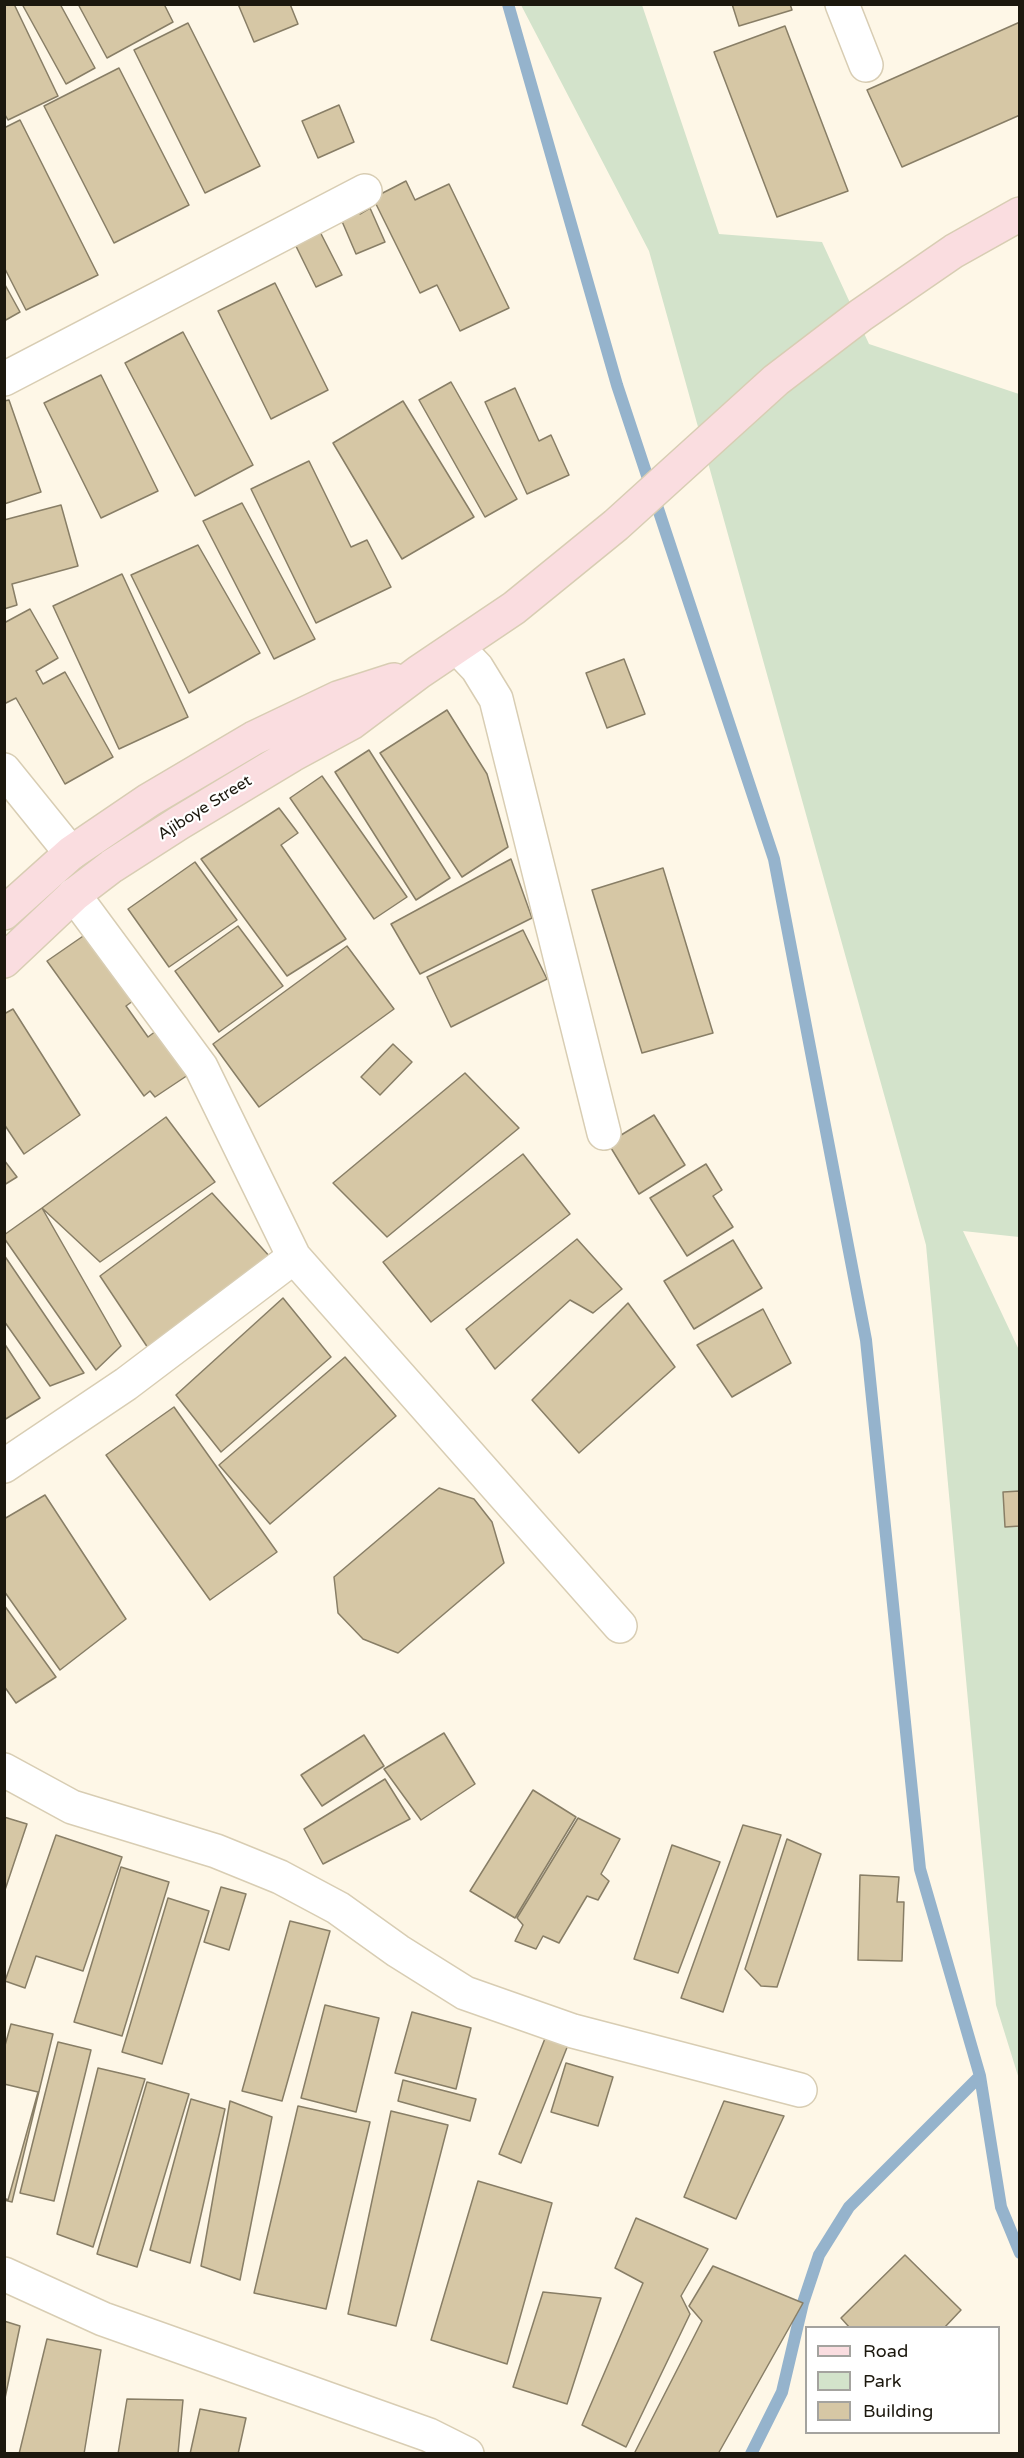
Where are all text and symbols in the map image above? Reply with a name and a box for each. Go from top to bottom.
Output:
street label: Ajiboye Street [155,772,255,844]
legend [805,2326,1000,2434]
text: Road [863,2340,908,2362]
text: Park [863,2370,901,2392]
text: Building [863,2400,933,2422]

